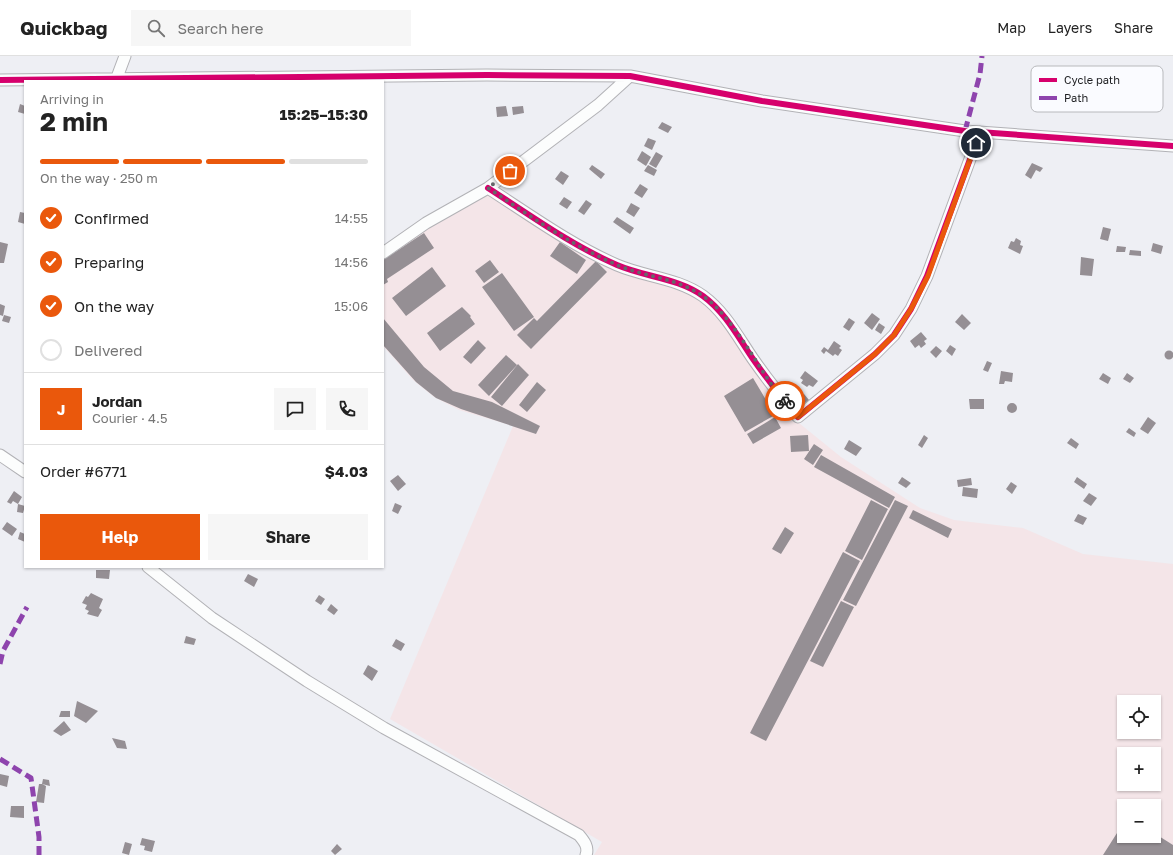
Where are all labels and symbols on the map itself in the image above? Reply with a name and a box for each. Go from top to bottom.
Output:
legend [1031,66,1163,112]
text: Cycle path [1064,73,1120,86]
text: Path [1064,91,1088,104]
pin [959,126,993,160]
pin [493,154,527,188]
courier [765,381,805,421]

